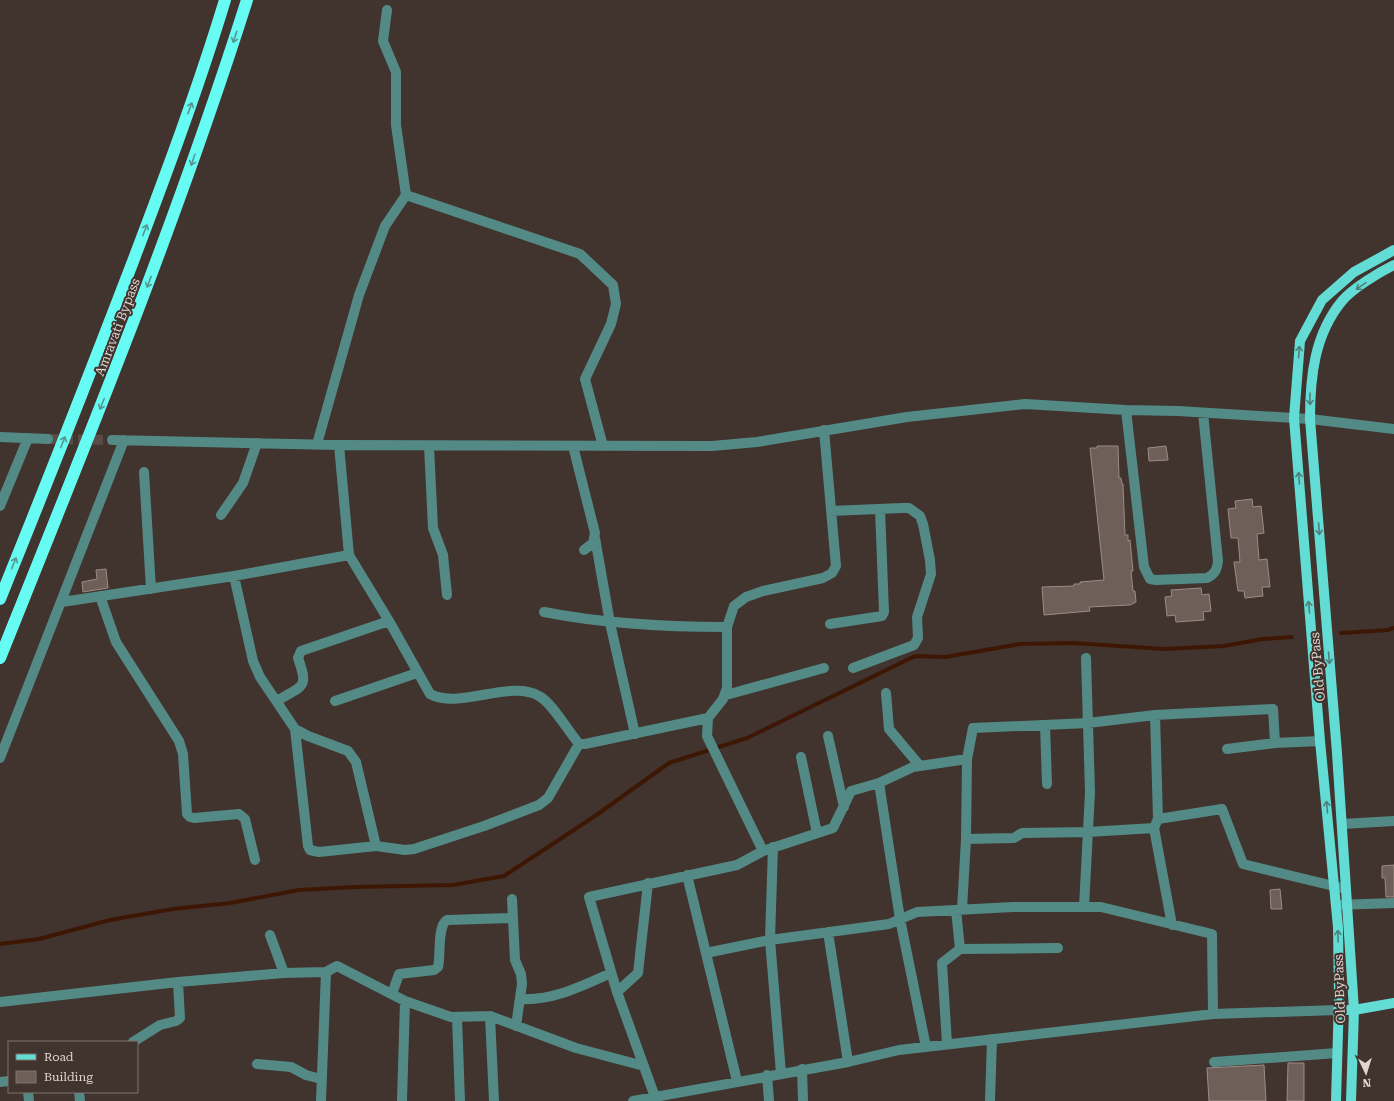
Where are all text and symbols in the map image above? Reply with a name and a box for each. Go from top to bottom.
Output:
one-way arrow [231,30,238,43]
one-way arrow [186,102,194,114]
one-way arrow [189,154,196,167]
one-way arrow [142,224,150,236]
street label: Amravati Bypass [92,276,143,378]
one-way arrow [144,276,152,288]
one-way arrow [1356,282,1367,290]
one-way arrow [1296,346,1303,359]
one-way arrow [1306,392,1314,405]
one-way arrow [97,397,105,409]
one-way arrow [59,437,67,449]
one-way arrow [1295,472,1303,485]
one-way arrow [1315,522,1322,535]
one-way arrow [11,558,19,570]
one-way arrow [1306,601,1313,614]
street label: Old ByPass [1307,632,1328,702]
one-way arrow [1326,651,1333,664]
one-way arrow [1323,801,1330,814]
one-way arrow [1334,930,1342,943]
street label: Old ByPass [1331,954,1348,1024]
legend [8,1041,138,1093]
text: Road [44,1050,74,1064]
north arrow [1346,1053,1386,1093]
text: Building [44,1070,93,1084]
text: N [1361,1076,1371,1089]

